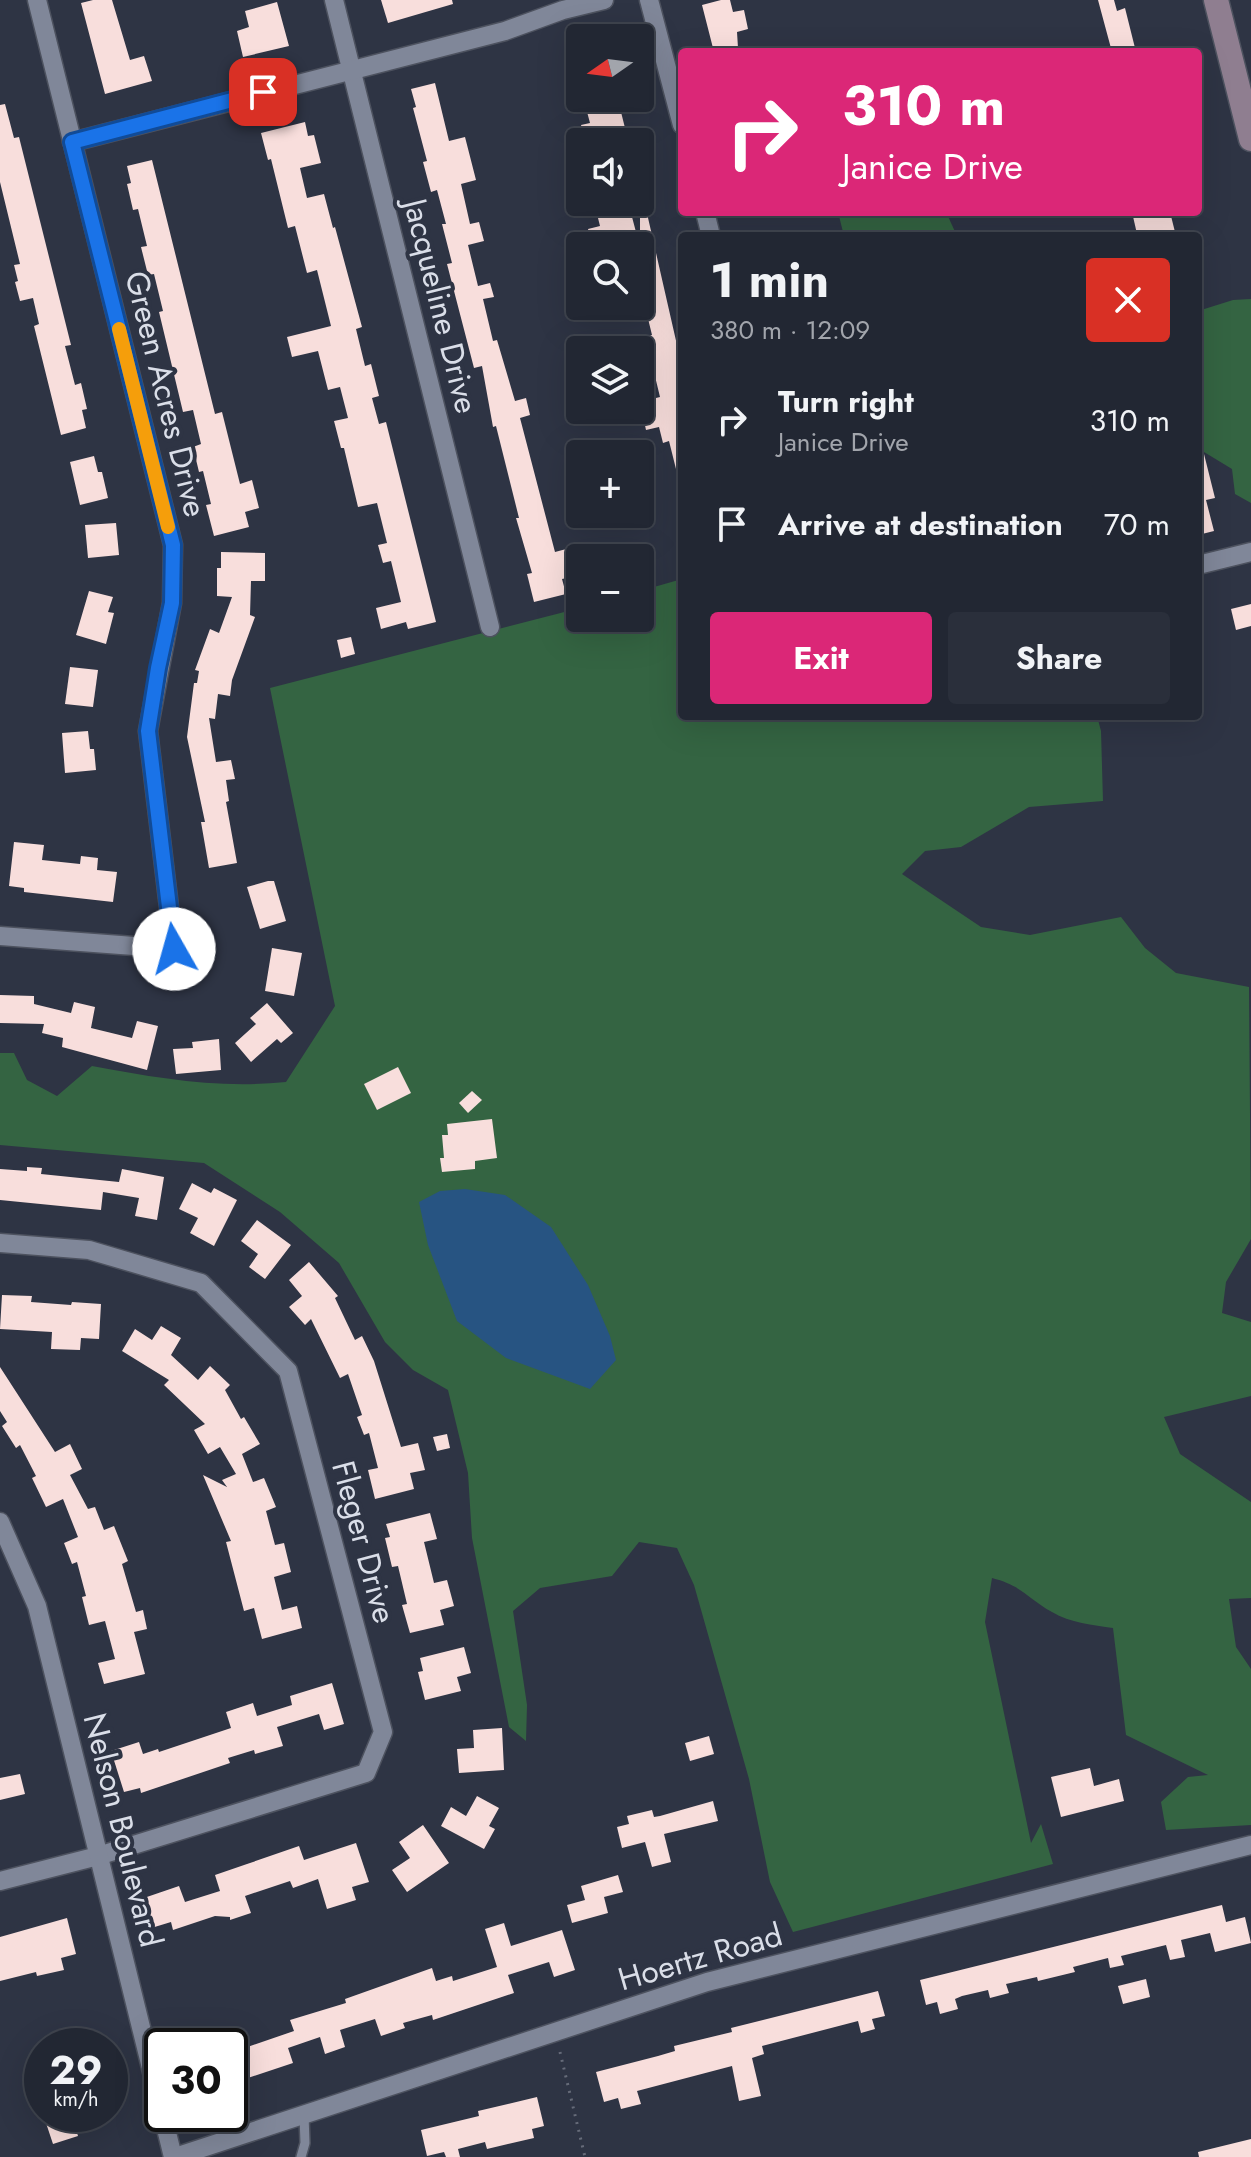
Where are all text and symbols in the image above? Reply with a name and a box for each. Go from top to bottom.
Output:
north arrow [566,24,654,112]
map controls [566,24,654,632]
pin [229,58,297,126]
text: 310 m [842,65,1005,146]
icon: arrive [241,70,285,114]
icon: right [710,80,814,184]
button: sound [566,128,654,216]
text: Janice Drive [842,140,1023,192]
street label: Jacqueline Drive [391,190,490,418]
button: search [566,232,654,320]
text: 1 min [710,246,829,315]
button: close [1086,258,1170,342]
street label: Green Acres Drive [113,266,219,522]
text: 380 m · 12:09 [710,311,870,349]
button: layers [566,336,654,424]
text: Turn right [778,380,914,423]
icon: right [710,398,754,442]
text: 310 m [1090,399,1170,442]
text: Janice Drive [778,423,909,461]
button: + [566,440,654,528]
icon: arrive [710,502,754,546]
text: Arrive at destination [778,503,1063,546]
text: 70 m [1104,503,1170,546]
button: − [566,544,654,632]
button: Exit [710,612,932,704]
button: Share [948,612,1170,704]
position arrow [132,907,216,991]
street label: Fleger Drive [320,1456,408,1628]
street label: Nelson Boulevard [72,1708,174,1952]
street label: Hoertz Road [613,1912,787,2002]
speed limit sign: 30 [144,2028,248,2132]
text: 29 [50,2041,103,2099]
text: km/h [53,2085,99,2114]

